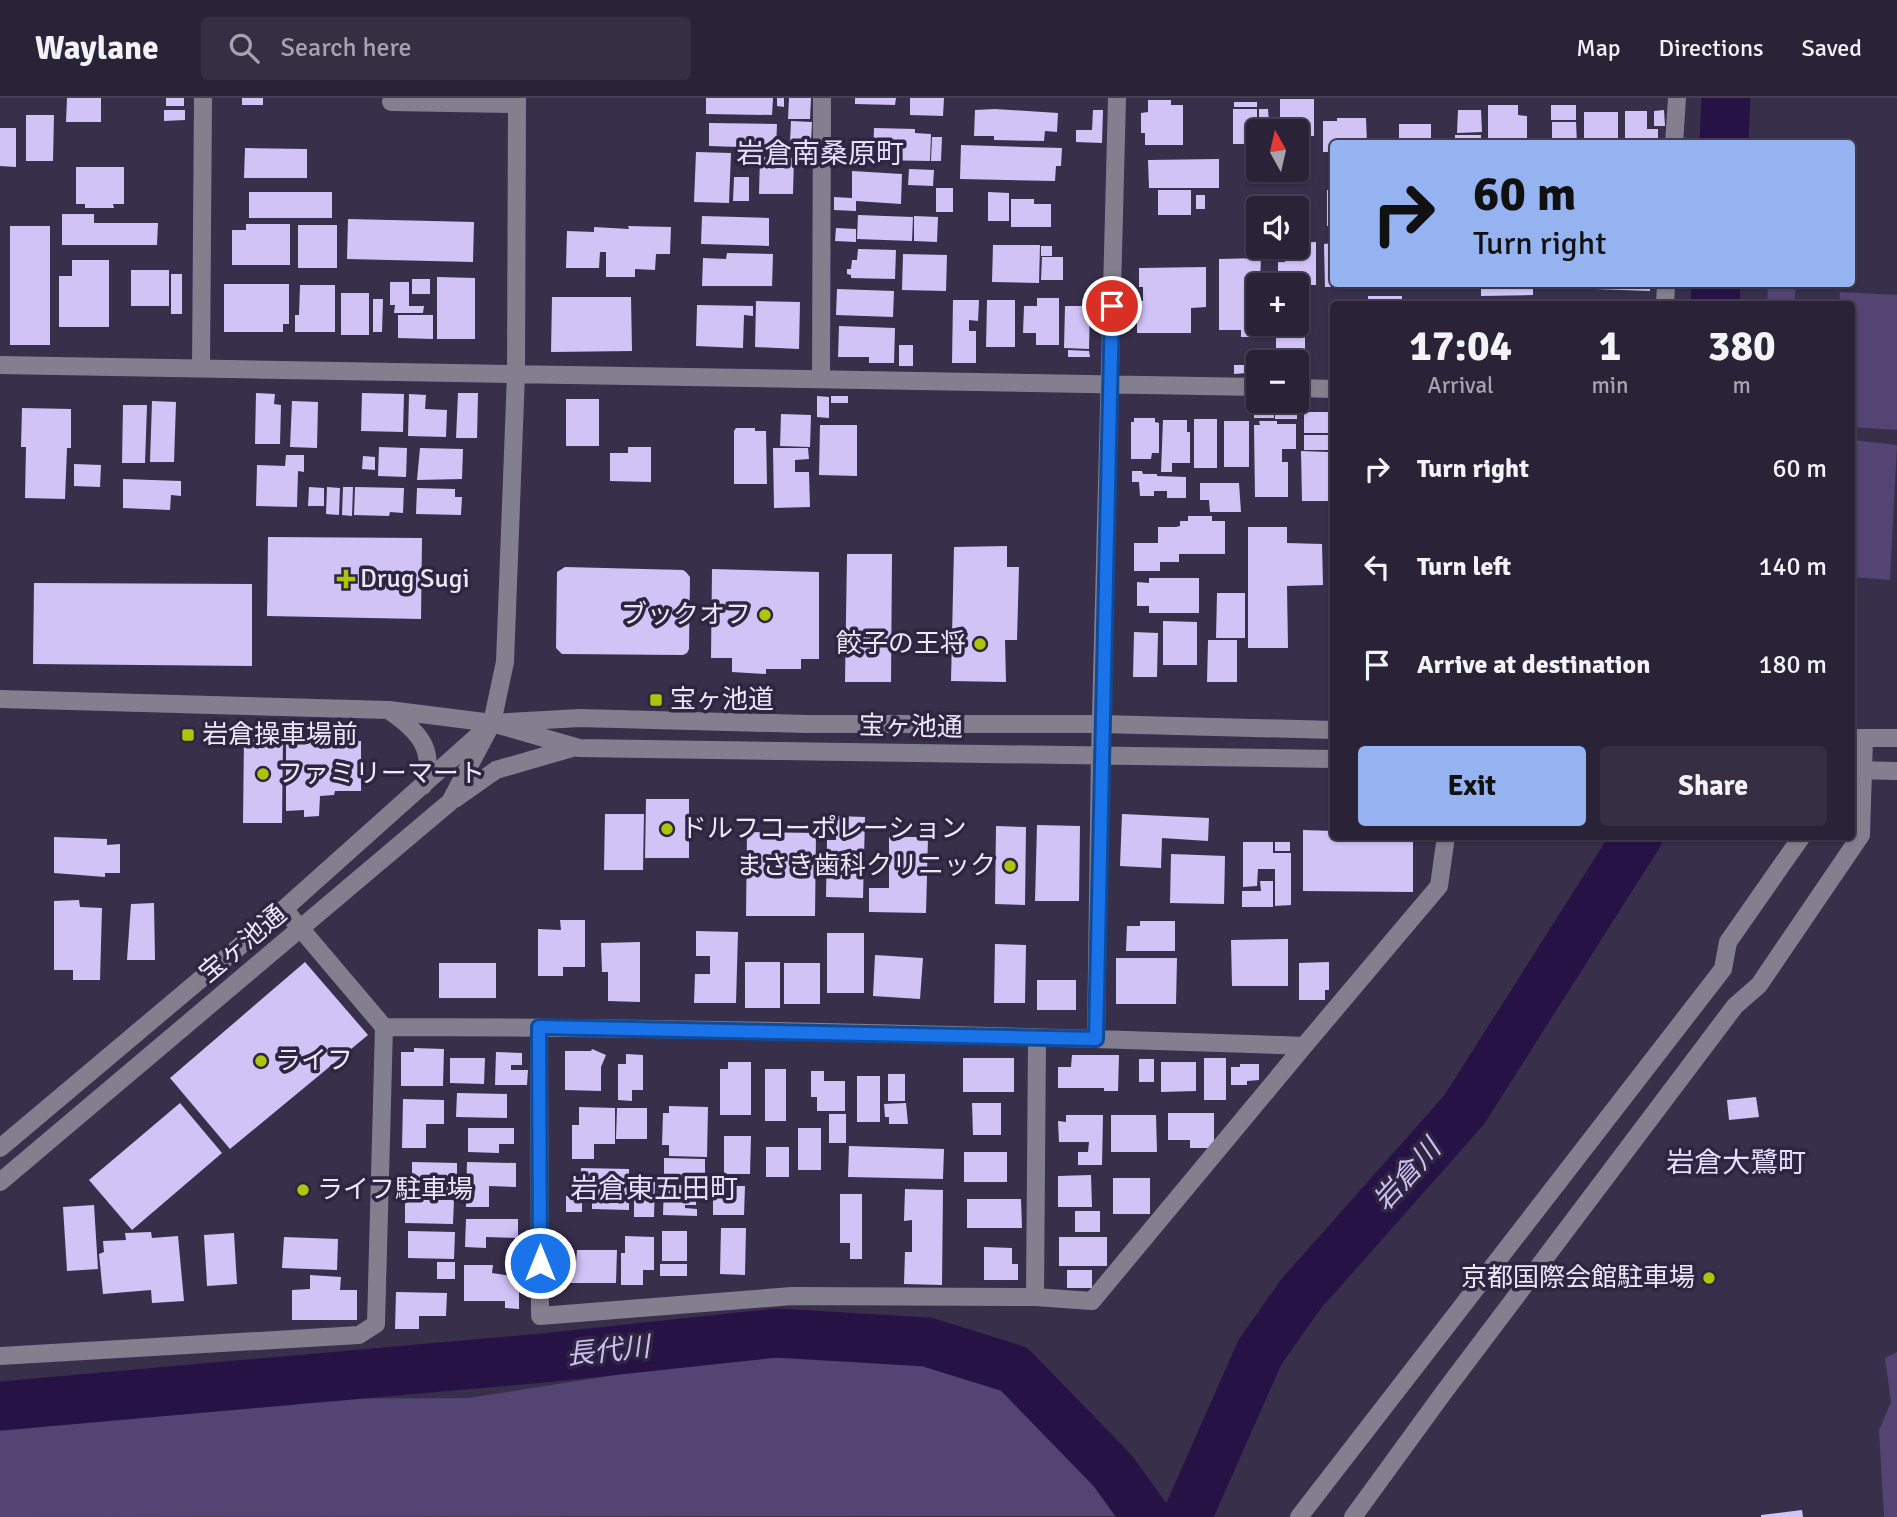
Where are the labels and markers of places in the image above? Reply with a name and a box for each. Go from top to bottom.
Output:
pin [1082,276,1142,336]
place label: Drug Sugi [360,563,469,595]
marker: Drug Sugi [338,571,354,587]
place label: ブックオフ [621,599,751,631]
marker: ブックオフ [757,607,773,623]
place label: 餃子の王将 [836,628,966,660]
marker: 餃子の王将 [972,636,988,652]
place label: 宝ヶ池道 [670,684,774,716]
marker: 宝ヶ池道 [648,692,664,708]
place label: 岩倉操車場前 [202,719,358,751]
marker: 岩倉操車場前 [180,727,196,743]
place label: ファミリーマート [277,758,485,790]
marker: ファミリーマート [255,766,271,782]
place label: ドルフコーポレーション [681,813,966,845]
marker: ドルフコーポレーション [659,821,675,837]
place label: まさき歯科クリニック [736,850,996,882]
marker: まさき歯科クリニック [1002,858,1018,874]
place label: ライフ [275,1045,353,1077]
marker: ライフ [253,1053,269,1069]
place label: ライフ駐車場 [317,1174,473,1206]
marker: ライフ駐車場 [295,1182,311,1198]
place label: 京都国際会館駐車場 [1461,1262,1695,1294]
marker: 京都国際会館駐車場 [1701,1270,1717,1286]

